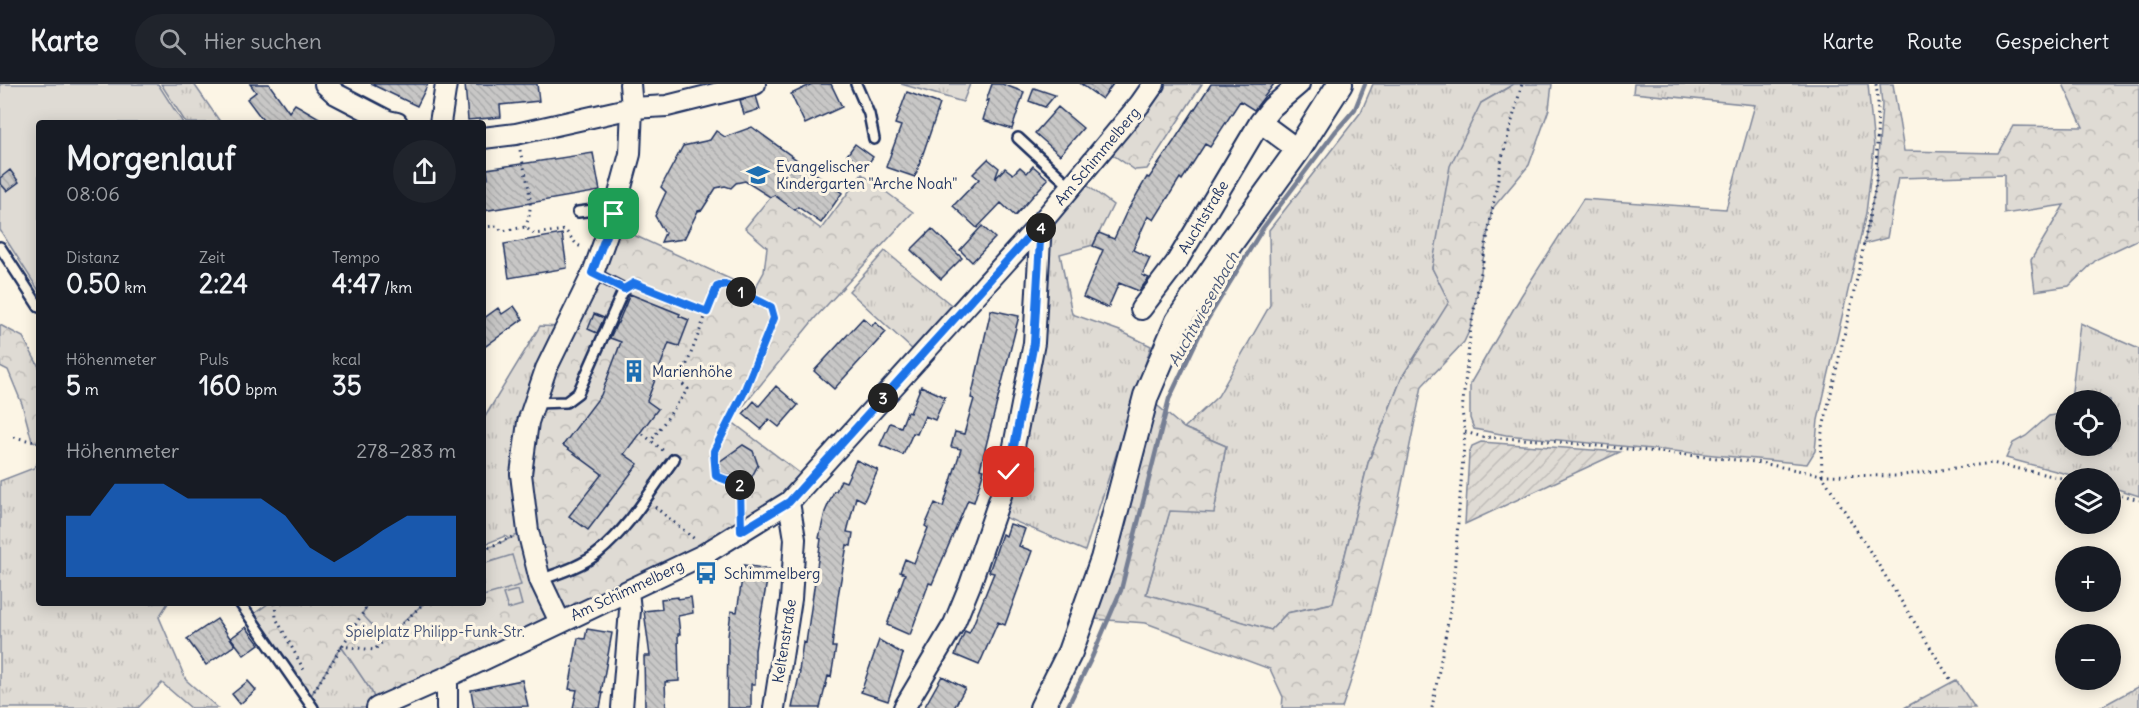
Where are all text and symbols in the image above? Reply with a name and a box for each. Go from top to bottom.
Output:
search box [135,14,555,68]
text: Karte [30,23,99,59]
icon: search [156,25,189,58]
text: Hier suchen [204,27,322,55]
text: Karte [1822,28,1874,55]
text: Route [1907,28,1962,55]
text: Gespeichert [1995,28,2109,55]
street label: Am Schimmelberg [1050,103,1144,209]
text: Morgenlauf [66,137,236,179]
button: share [393,140,456,203]
place label: Evangelischer Kindergarten "Arche Noah" [776,157,957,193]
school or university icon: Evangelischer Kindergarten "Arche Noah" [745,162,771,188]
street label: Auchtstraße [1174,177,1232,257]
text: 08:06 [66,181,120,206]
pin [588,188,639,239]
icon: arrive [597,197,630,230]
pin: 4 [1026,213,1056,243]
text: 4 [1036,218,1046,238]
text: Distanz [66,247,120,267]
text: Zeit [199,247,225,267]
text: Tempo [332,247,380,267]
water label: Auchtwiesenbach [1163,248,1243,370]
text: 0.50 [66,267,121,300]
text: 2:24 [199,267,248,300]
text: 4:47 [332,267,380,300]
text: km [121,277,147,297]
text: /km [380,277,412,297]
pin: 1 [726,277,756,307]
text: 1 [738,282,744,302]
text: Höhenmeter [66,349,157,369]
text: Puls [199,349,229,369]
text: kcal [332,349,361,369]
building icon: Marienhöhe [621,358,647,384]
place label: Marienhöhe [652,362,733,381]
text: 5 [66,369,81,402]
text: 160 [199,369,241,402]
text: 35 [332,369,362,402]
text: m [81,379,99,399]
text: bpm [241,379,277,399]
pin: 3 [868,383,898,413]
text: 3 [878,388,888,408]
map controls [2055,390,2121,690]
button: locate [2055,390,2121,456]
text: Höhenmeter [66,438,179,463]
text: 278–283 m [356,438,456,463]
pin [983,446,1034,497]
icon: check [992,455,1025,488]
button: layers [2055,468,2121,534]
pin: 2 [725,470,755,500]
text: 2 [736,475,744,495]
button: + [2055,546,2121,612]
street label: Am Schimmelberg [567,555,687,625]
bus stop icon: Schimmelberg [693,560,719,586]
place label: Schimmelberg [724,564,820,583]
street label: Keltenstraße [768,598,800,684]
park label: Spielplatz Philipp-Funk-Str. [345,622,525,641]
button: − [2055,624,2121,690]

